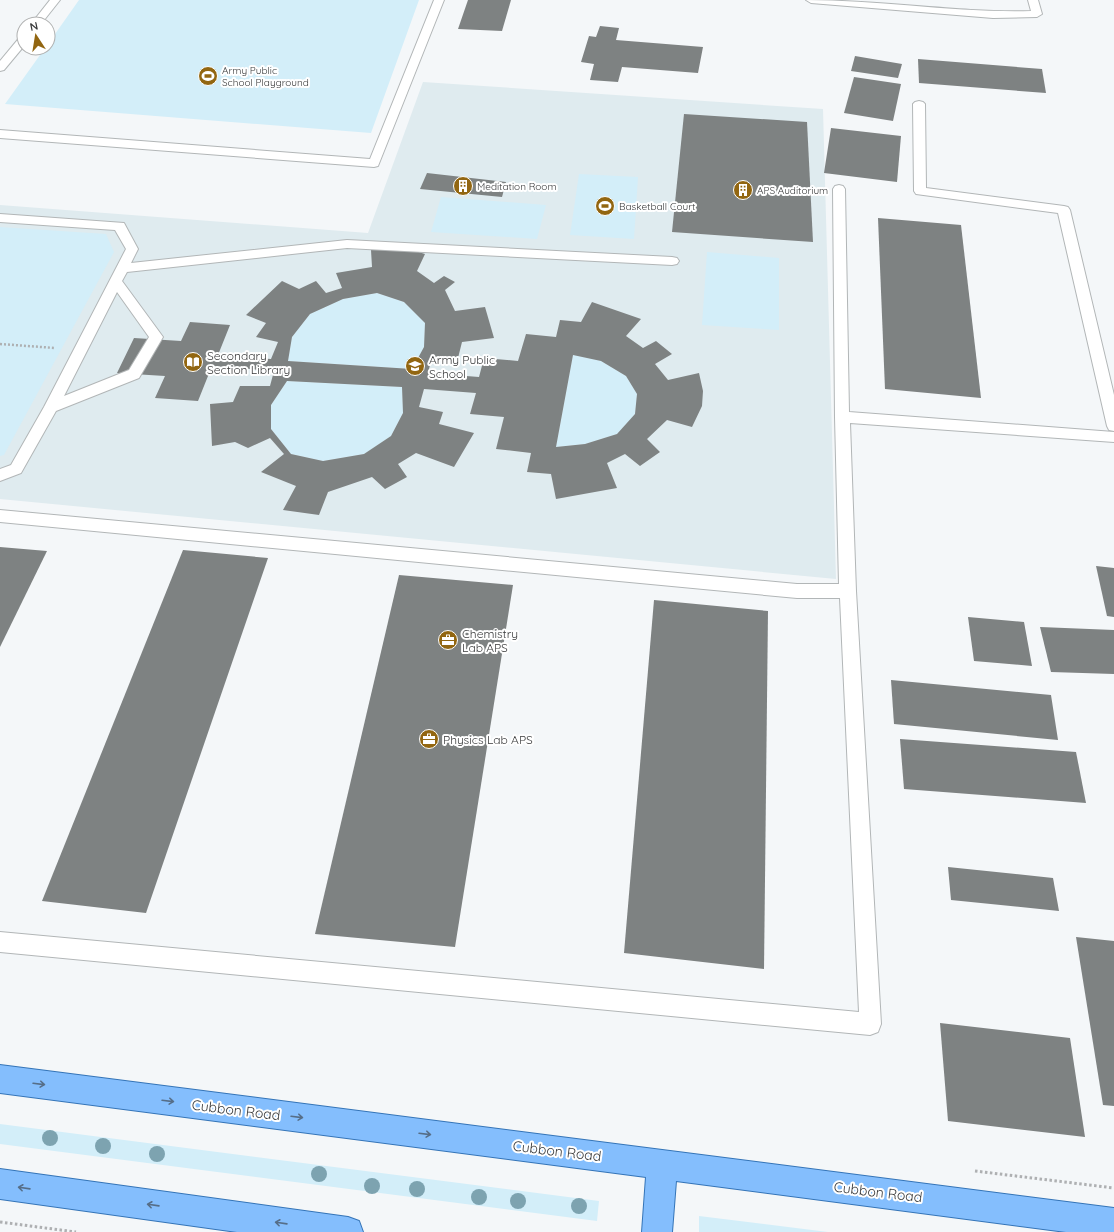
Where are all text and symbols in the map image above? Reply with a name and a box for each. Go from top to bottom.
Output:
north arrow [16,16,56,56]
text: N [29,19,39,34]
place label: Army Public School Playground [222,64,309,89]
sports icon: Army Public School Playground [197,65,219,87]
building icon: Meditation Room [452,175,474,197]
building icon: APS Auditorium [732,179,754,201]
place label: Meditation Room [477,180,557,193]
place label: APS Auditorium [757,184,828,197]
sports icon: Basketball Court [594,195,616,217]
place label: Basketball Court [619,200,696,213]
place label: Secondary Section Library [207,348,290,377]
library icon: Secondary Section Library [182,351,204,373]
place label: Army Public School [429,352,495,381]
school or university icon: Army Public School [404,355,426,377]
place label: Chemistry Lab APS [462,626,518,655]
office icon: Chemistry Lab APS [437,629,459,651]
office icon: Physics Lab APS [418,728,440,750]
place label: Physics Lab APS [443,732,533,747]
one-way arrow [32,1080,45,1088]
street label: Cubbon Road [191,1096,281,1124]
one-way arrow [161,1097,174,1105]
one-way arrow [290,1113,303,1121]
one-way arrow [419,1130,432,1138]
street label: Cubbon Road [512,1137,602,1165]
street label: Cubbon Road [833,1178,923,1206]
one-way arrow [18,1184,31,1192]
one-way arrow [146,1201,159,1209]
one-way arrow [275,1219,288,1227]

